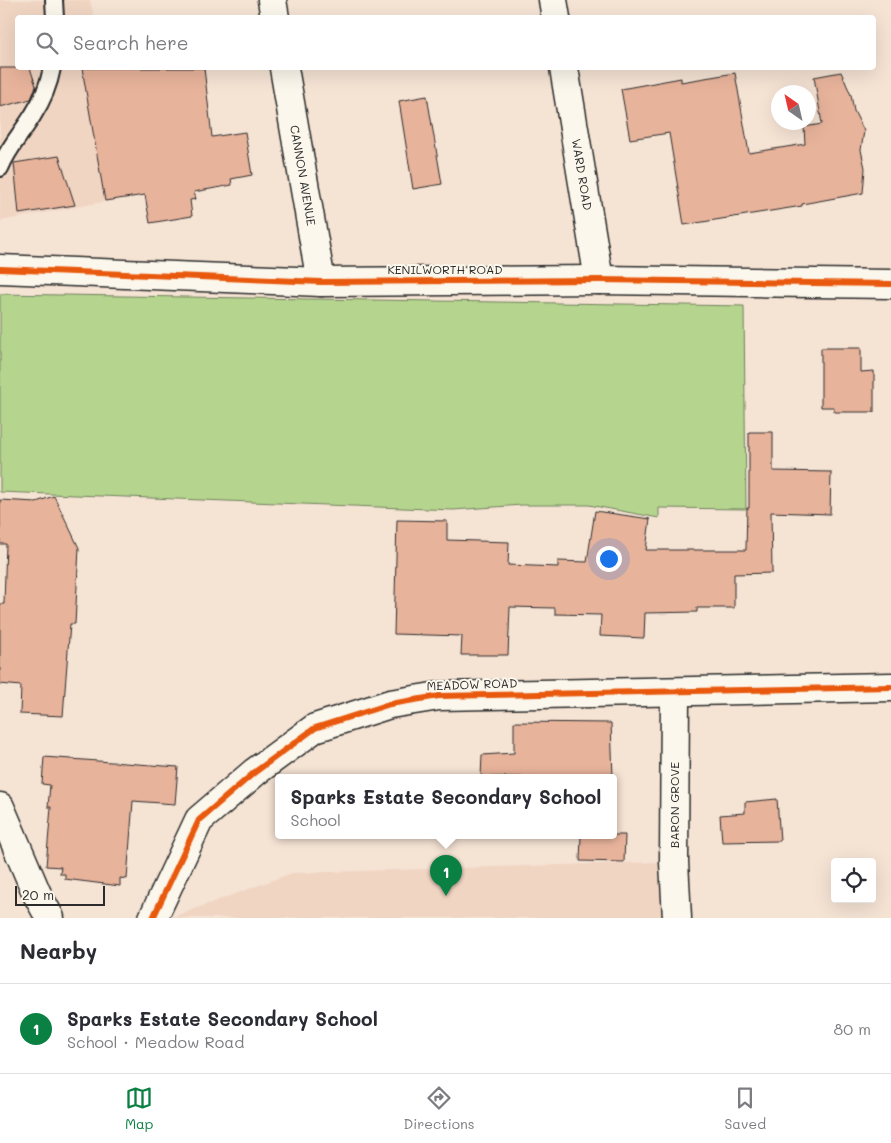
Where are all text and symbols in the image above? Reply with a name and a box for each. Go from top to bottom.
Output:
search box [15,15,876,70]
icon: search [33,29,61,57]
text: Search here [73,30,189,55]
north arrow [771,85,816,130]
street label: CANNON AVENUE [287,124,320,227]
street label: WARD ROAD [569,137,596,211]
street label: KENILWORTH ROAD [387,261,503,277]
your location [596,546,622,572]
street label: MEADOW ROAD [426,674,518,694]
street label: BARON GROVE [666,762,682,848]
popup [275,774,617,839]
text: Sparks Estate Secondary School [291,784,601,809]
text: School [291,809,341,830]
pin: 1 [430,855,462,896]
map controls [831,858,876,903]
button: locate [831,858,876,903]
scale bar [15,883,105,906]
text: 20 m [22,885,54,904]
text: Nearby [20,937,97,964]
text: Sparks Estate Secondary School [67,1006,378,1031]
text: 1 [32,1018,40,1039]
text: 80 m [834,1018,871,1039]
text: School · Meadow Road [67,1031,244,1052]
tab: Map [125,1084,153,1133]
tab: Directions [403,1084,475,1133]
tab: Saved [724,1084,766,1133]

